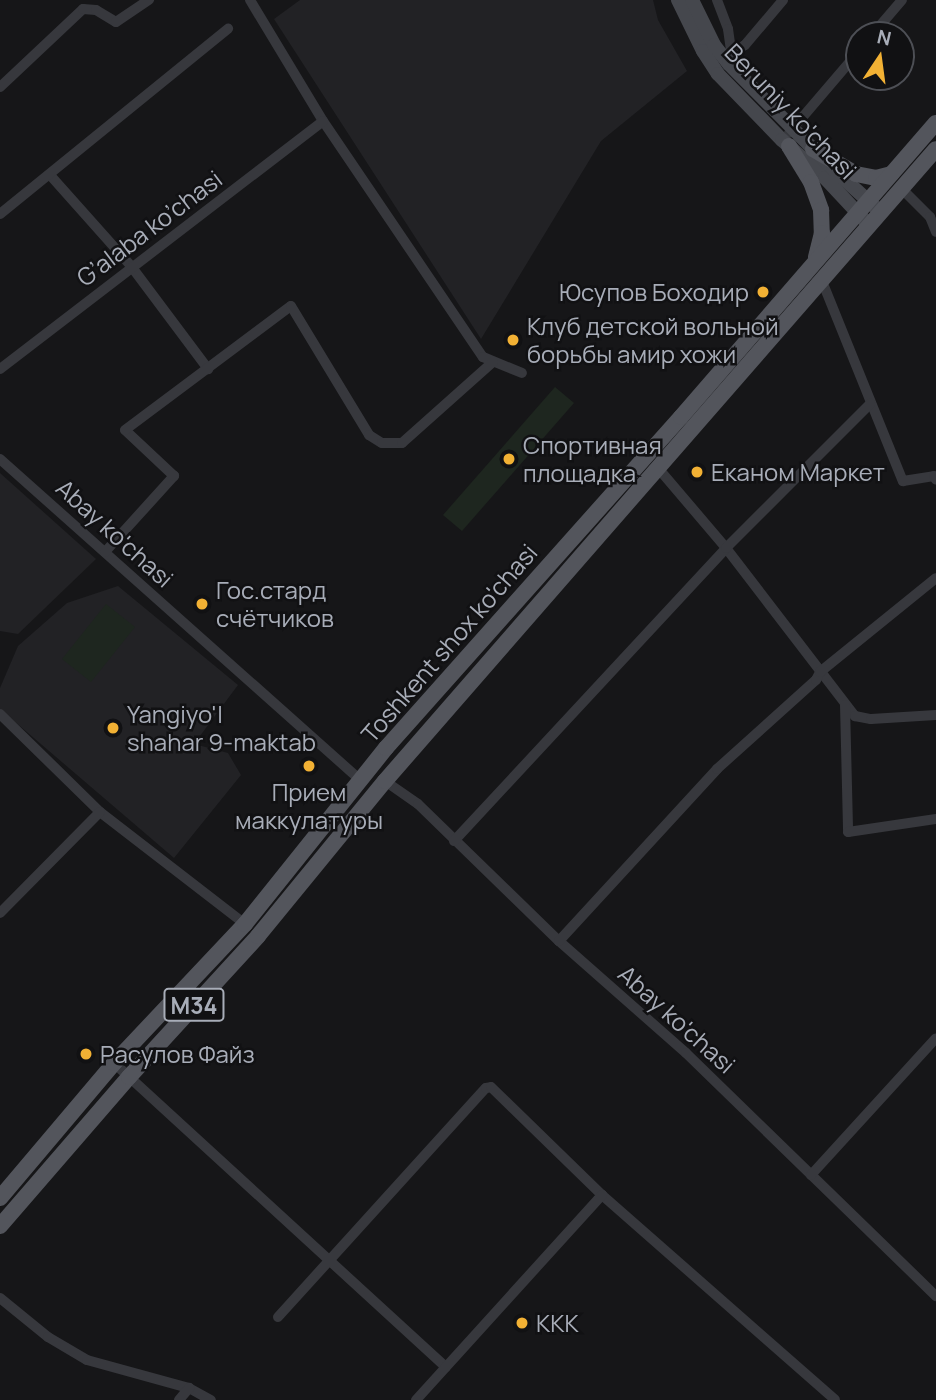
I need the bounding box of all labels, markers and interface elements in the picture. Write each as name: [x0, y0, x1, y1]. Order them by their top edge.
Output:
north arrow: [845, 21, 915, 91]
text: N: [875, 23, 894, 52]
street label: Beruniy ko'chasi: [719, 37, 863, 185]
street label: G’alaba ko’chasi: [71, 164, 227, 292]
place label: Юсупов Боходир: [559, 278, 749, 306]
marker: Юсупов Боходир: [755, 284, 771, 300]
place label: Клуб детской вольной борьбы амир хожи: [527, 312, 779, 368]
marker: Клуб детской вольной борьбы амир хожи: [505, 332, 521, 348]
place label: Спортивная площадка: [523, 431, 662, 487]
marker: Спортивная площадка: [501, 451, 517, 467]
place label: Еканом Маркет: [711, 458, 885, 486]
marker: Еканом Маркет: [689, 464, 705, 480]
street label: Abay ko'chasi: [51, 473, 179, 593]
street label: Toshkent shox ko'chasi: [355, 538, 543, 748]
place label: Гос.стард счётчиков: [216, 576, 334, 632]
marker: Гос.стард счётчиков: [194, 596, 210, 612]
place label: Yangiyo'l shahar 9-maktab: [127, 700, 316, 756]
marker: Yangiyo'l shahar 9-maktab: [105, 720, 121, 736]
marker: Прием маккулатуры: [301, 758, 317, 774]
place label: Прием маккулатуры: [235, 778, 383, 834]
street label: Abay ko'chasi: [613, 959, 741, 1079]
road number: M34: [162, 986, 226, 1024]
place label: Расулов Файз: [100, 1040, 255, 1068]
marker: Расулов Файз: [78, 1046, 94, 1062]
place label: ККК: [536, 1309, 579, 1337]
marker: ККК: [514, 1315, 530, 1331]

